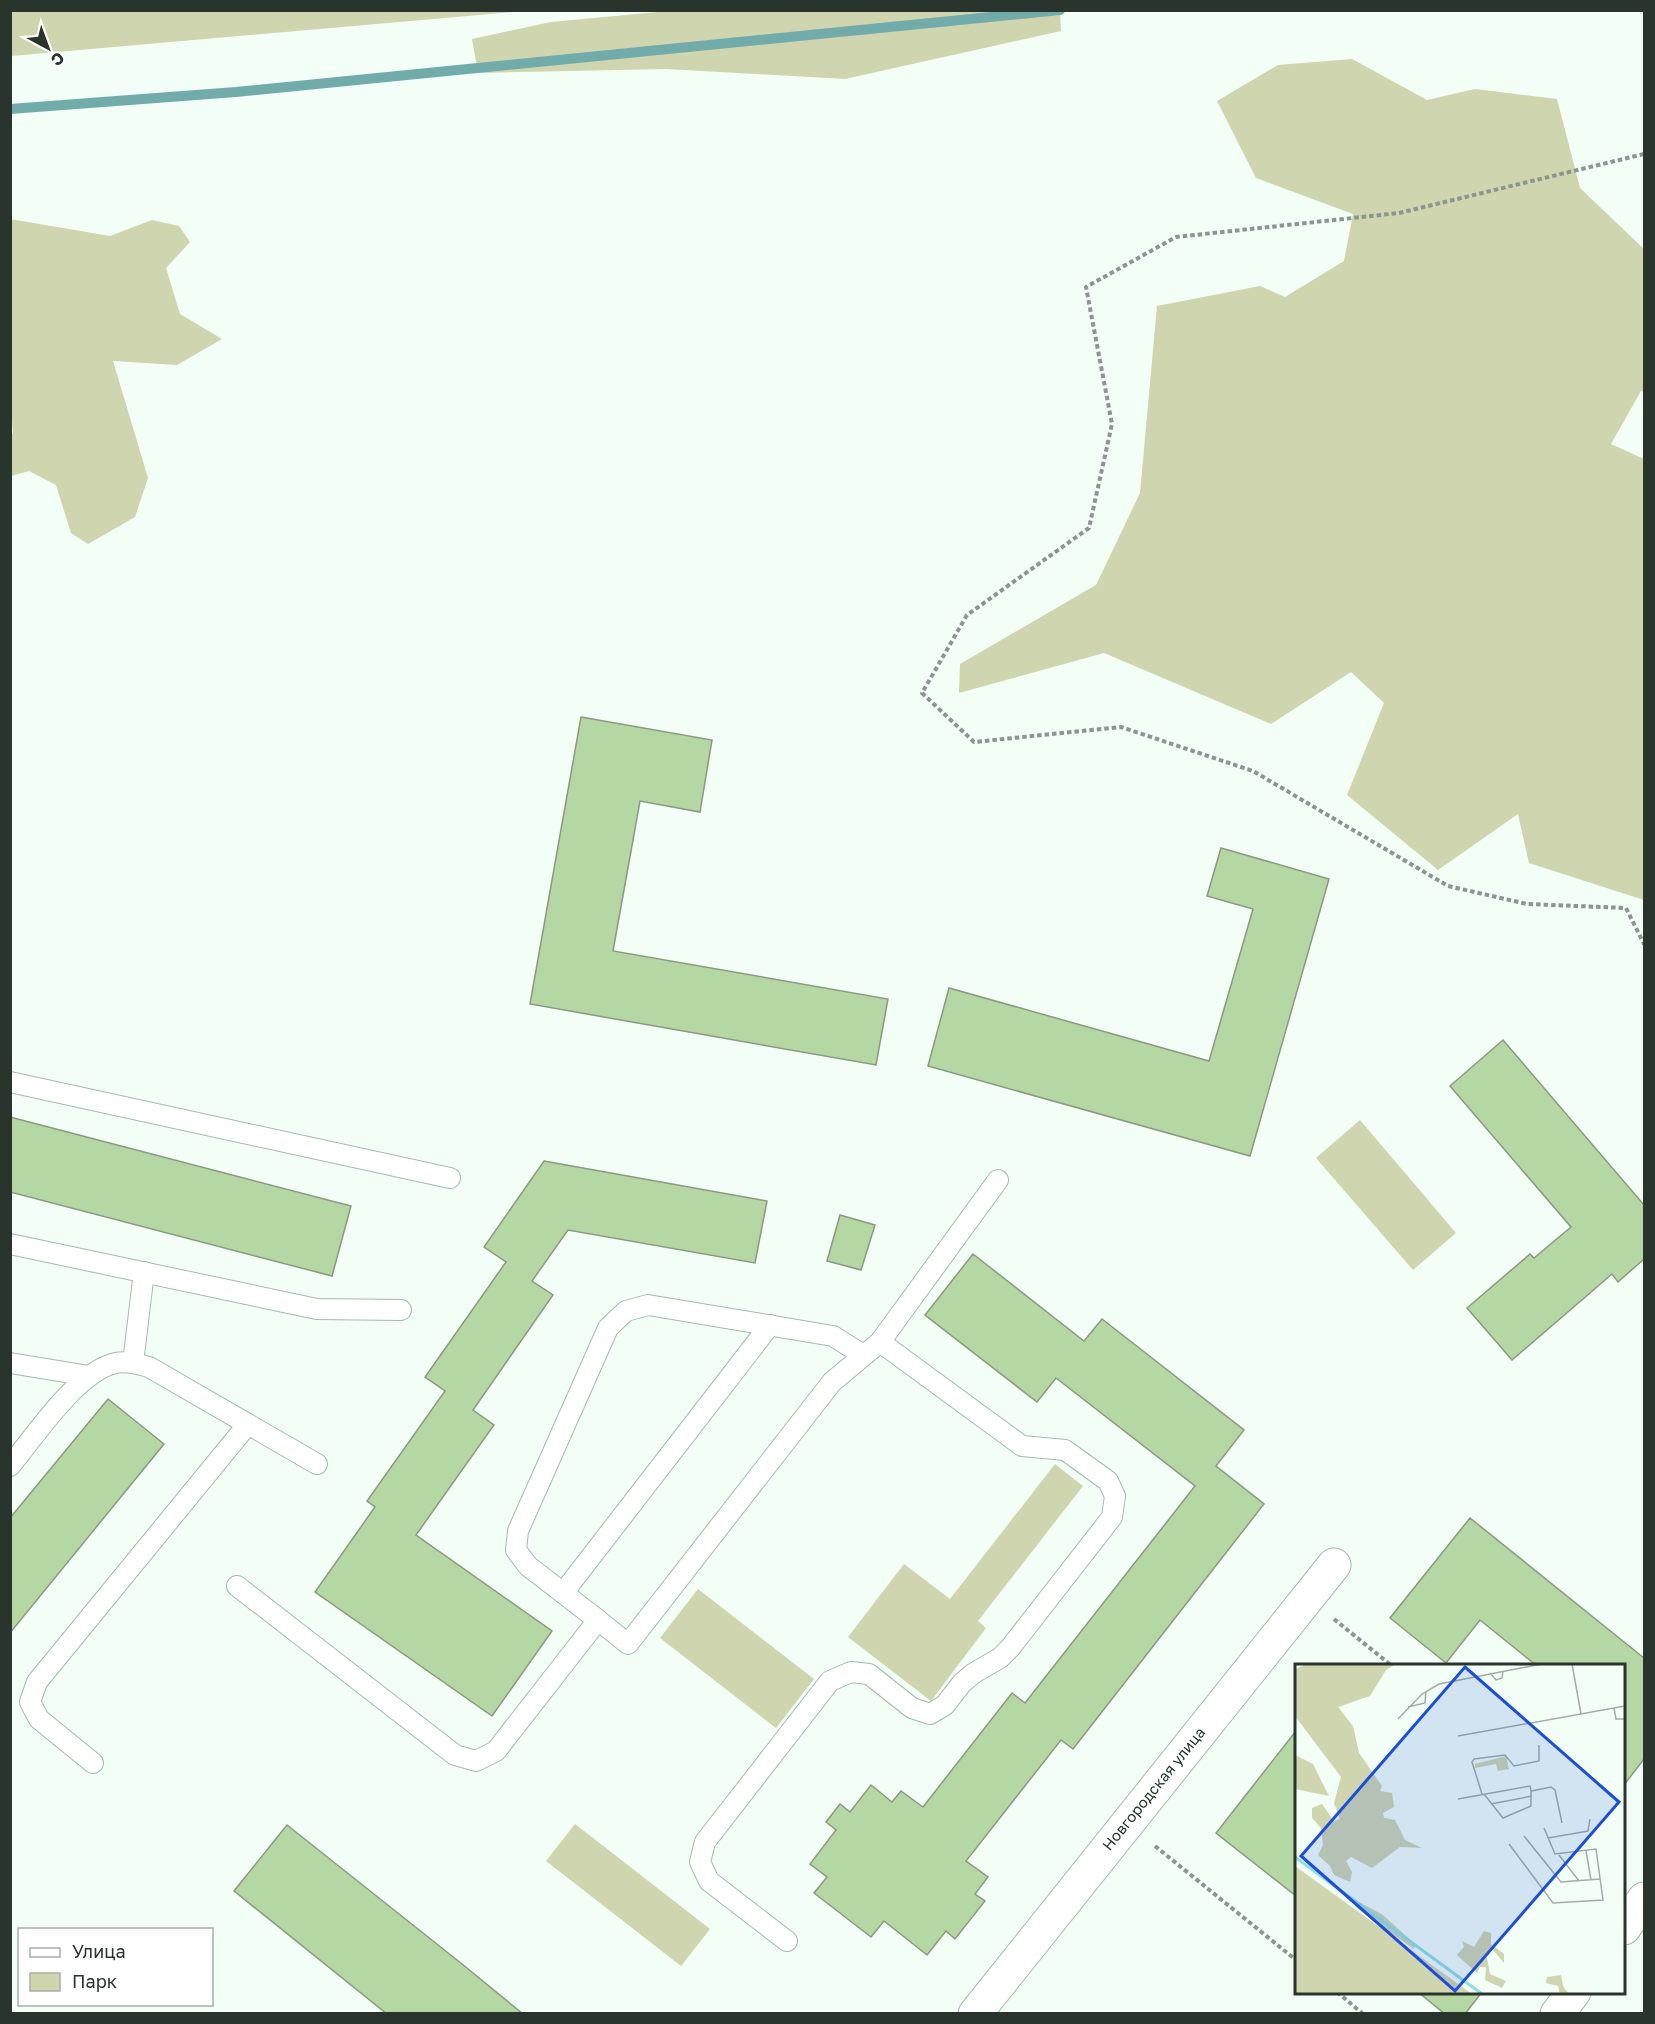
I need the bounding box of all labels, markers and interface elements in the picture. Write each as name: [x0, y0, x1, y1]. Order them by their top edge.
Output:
north arrow: [18, 18, 78, 78]
text: С: [47, 48, 69, 71]
inset map: [1295, 1664, 1625, 1994]
street label: Новгородская улица: [1098, 1723, 1208, 1854]
legend: [18, 1928, 213, 2006]
text: Улица: [72, 1940, 126, 1962]
text: Парк: [72, 1970, 117, 1992]

